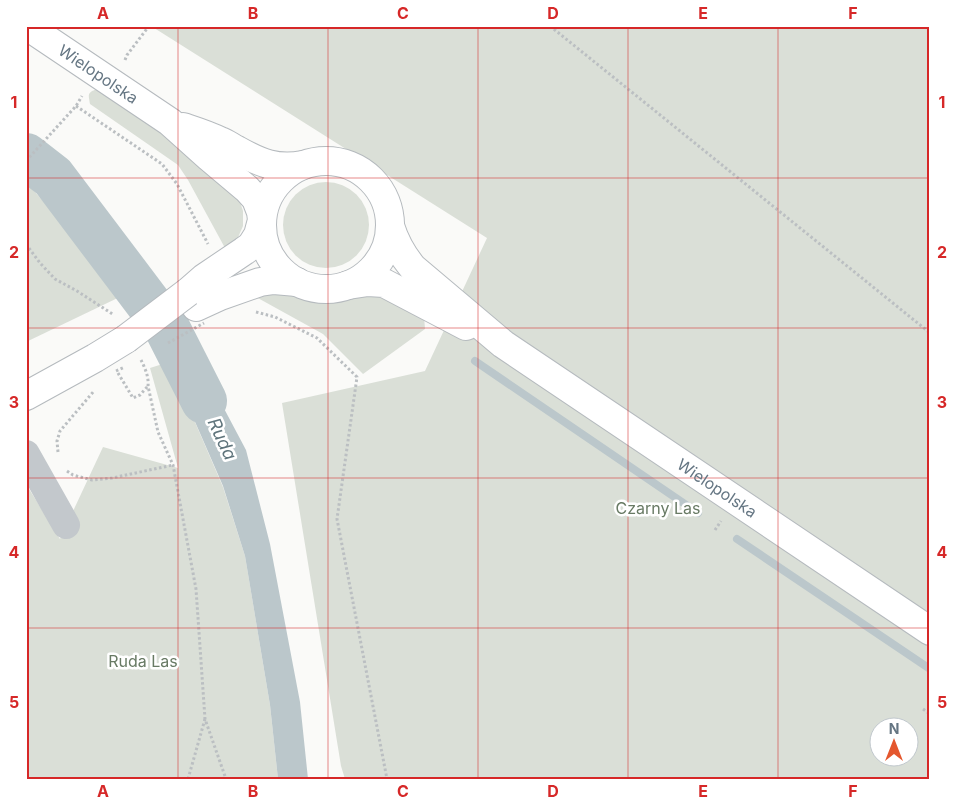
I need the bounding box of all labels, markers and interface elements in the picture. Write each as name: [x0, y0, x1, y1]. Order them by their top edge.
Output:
text: A: [97, 3, 109, 23]
text: B: [248, 3, 258, 23]
text: C: [397, 3, 409, 23]
text: D: [547, 3, 559, 23]
text: E: [698, 3, 708, 23]
text: F: [848, 3, 858, 23]
street label: Wielopolska: [55, 40, 142, 108]
text: 1: [11, 92, 17, 112]
text: 1: [939, 92, 945, 112]
text: 2: [9, 242, 19, 262]
text: 2: [937, 242, 947, 262]
text: 3: [9, 392, 19, 412]
text: 3: [937, 392, 947, 412]
water label: Ruda: [204, 414, 241, 463]
street label: Wielopolska: [673, 454, 761, 522]
park label: Czarny Las: [616, 498, 700, 518]
text: 4: [9, 542, 20, 562]
text: 4: [937, 542, 948, 562]
park label: Ruda Las: [108, 651, 178, 671]
text: 5: [9, 692, 19, 712]
text: 5: [937, 692, 947, 712]
north arrow: [868, 718, 918, 768]
text: N: [889, 720, 899, 737]
text: A: [97, 781, 109, 801]
text: B: [248, 781, 258, 801]
text: C: [397, 781, 409, 801]
text: D: [547, 781, 559, 801]
text: E: [698, 781, 708, 801]
text: F: [848, 781, 858, 801]

